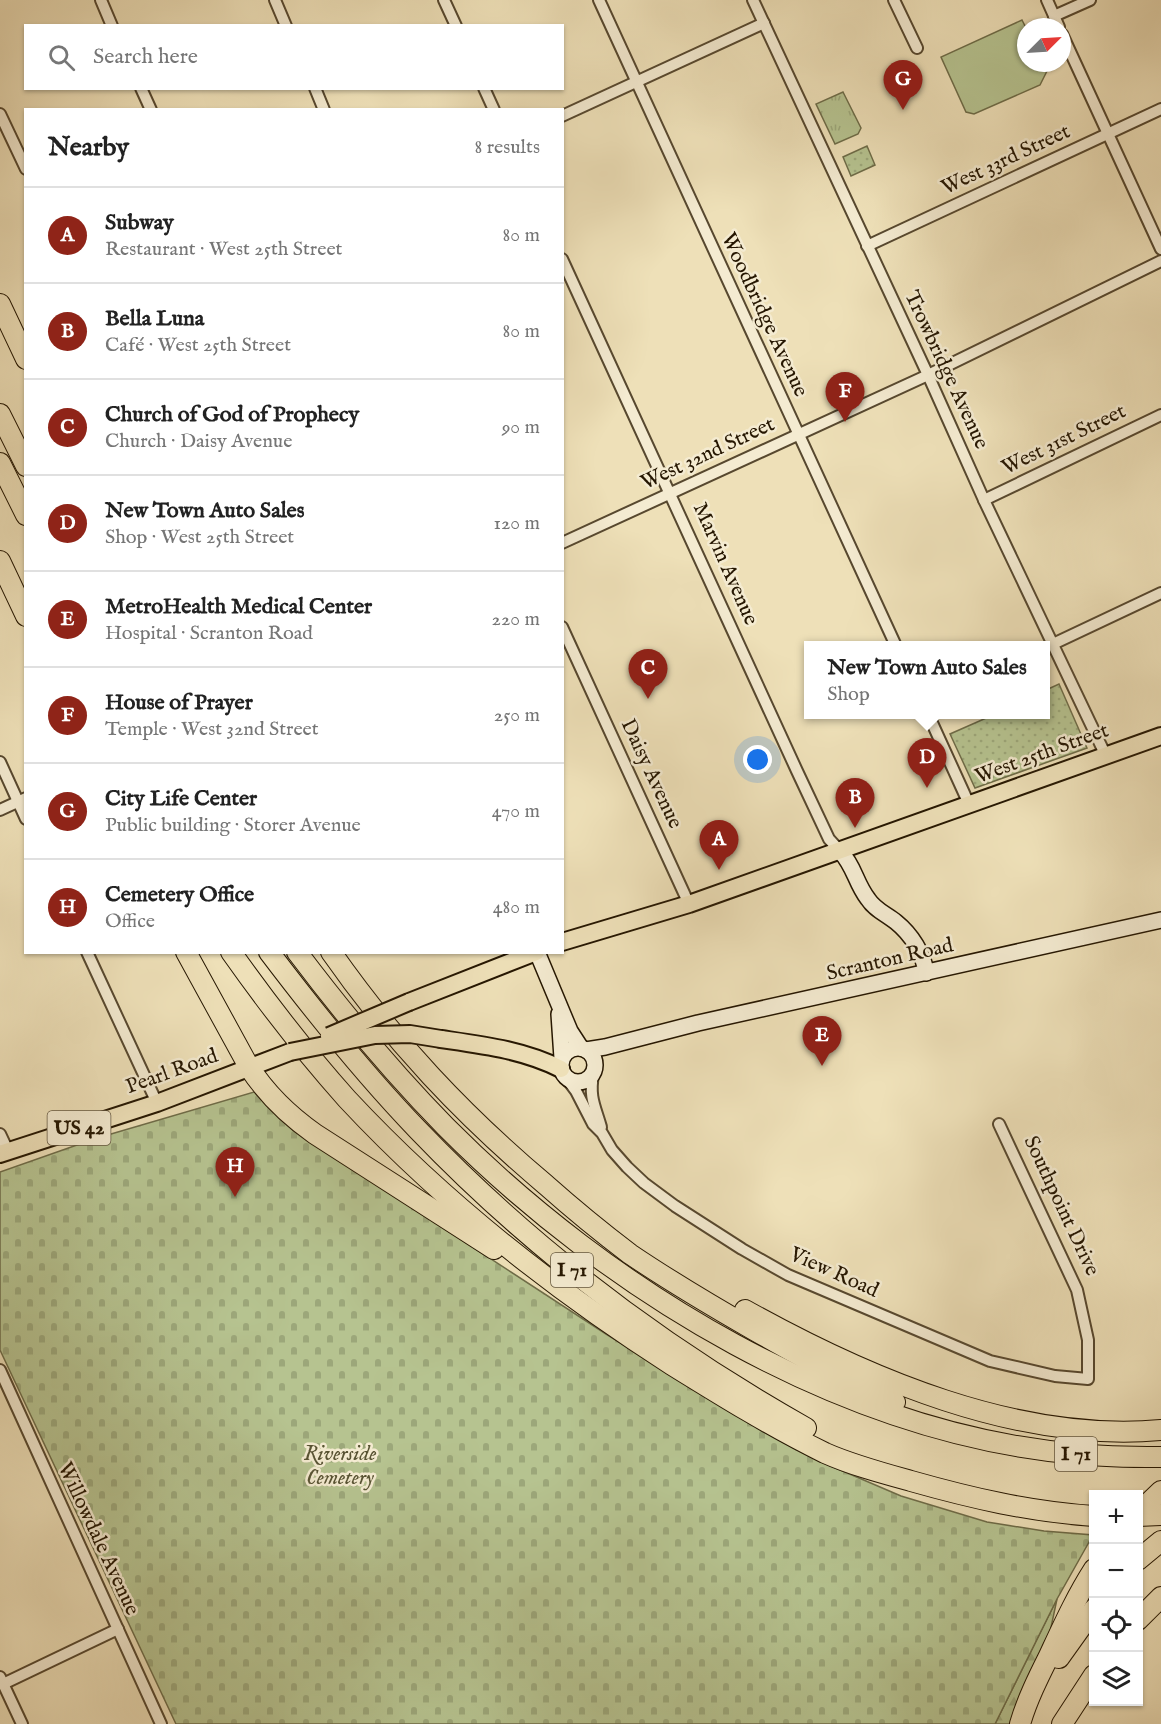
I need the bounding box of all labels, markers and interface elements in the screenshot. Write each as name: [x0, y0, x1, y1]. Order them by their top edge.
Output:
north arrow: [1017, 18, 1071, 72]
search box: [24, 24, 564, 90]
icon: search: [45, 41, 78, 74]
text: Search here: [93, 43, 198, 71]
pin: G: [884, 60, 922, 110]
street label: West 33rd Street: [937, 118, 1075, 202]
text: Nearby: [48, 131, 129, 164]
text: 8 results: [474, 135, 540, 160]
text: Subway: [105, 209, 174, 237]
text: A: [61, 223, 74, 248]
text: 80 m: [503, 223, 540, 248]
street label: Woodbridge Avenue: [714, 229, 814, 402]
text: Restaurant · West 25th Street: [105, 237, 342, 262]
street label: Trowbridge Avenue: [897, 287, 995, 454]
text: Bella Luna: [105, 305, 204, 333]
text: B: [61, 319, 74, 344]
text: 80 m: [503, 319, 540, 344]
text: Café · West 25th Street: [105, 333, 291, 358]
pin: F: [826, 372, 864, 422]
street label: West 31st Street: [997, 398, 1131, 482]
text: Church of God of Prophecy: [105, 401, 359, 429]
street label: West 32nd Street: [637, 411, 779, 497]
text: C: [60, 415, 75, 440]
text: 90 m: [502, 415, 540, 440]
text: Church · Daisy Avenue: [105, 429, 292, 454]
text: New Town Auto Sales: [105, 497, 304, 525]
street label: Marvin Avenue: [686, 498, 764, 630]
text: D: [59, 511, 76, 536]
text: 120 m: [494, 511, 540, 536]
text: Shop · West 25th Street: [105, 525, 294, 550]
text: MetroHealth Medical Center: [105, 593, 372, 621]
text: E: [61, 607, 74, 632]
text: 220 m: [492, 607, 540, 632]
text: Hospital · Scranton Road: [105, 621, 313, 646]
popup: [804, 641, 1050, 719]
pin: C: [628, 650, 668, 699]
text: New Town Auto Sales: [827, 654, 1027, 682]
text: Shop: [827, 682, 870, 707]
text: House of Prayer: [105, 689, 253, 717]
text: F: [61, 703, 74, 728]
text: 250 m: [494, 703, 540, 728]
street label: Daisy Avenue: [614, 715, 688, 834]
text: Temple · West 32nd Street: [105, 717, 319, 742]
street label: West 25th Street: [971, 717, 1113, 791]
pin: D: [908, 738, 946, 788]
your location: [743, 745, 772, 774]
pin: B: [836, 778, 874, 828]
text: City Life Center: [105, 785, 257, 813]
text: G: [60, 799, 75, 824]
text: 470 m: [492, 799, 540, 824]
text: Public building · Storer Avenue: [105, 813, 361, 838]
pin: A: [700, 820, 738, 870]
text: Cemetery Office: [105, 881, 254, 909]
text: H: [59, 895, 76, 920]
text: 480 m: [493, 895, 540, 920]
text: Office: [105, 909, 155, 934]
street label: Scranton Road: [824, 932, 957, 988]
pin: E: [802, 1016, 842, 1066]
street label: Pearl Road: [122, 1043, 223, 1101]
road number: US 42: [48, 1111, 110, 1145]
street label: Southpoint Drive: [1017, 1132, 1105, 1281]
pin: H: [216, 1148, 254, 1197]
street label: View Road: [784, 1241, 883, 1305]
road number: I 71: [551, 1253, 593, 1287]
road number: I 71: [1055, 1437, 1097, 1471]
park label: Riverside Cemetery: [304, 1441, 376, 1492]
street label: Willowdale Avenue: [51, 1458, 145, 1620]
map controls: [1089, 1490, 1143, 1706]
button: +: [1089, 1490, 1143, 1544]
button: −: [1089, 1544, 1143, 1598]
button: locate: [1089, 1598, 1143, 1652]
button: layers: [1089, 1652, 1143, 1706]

